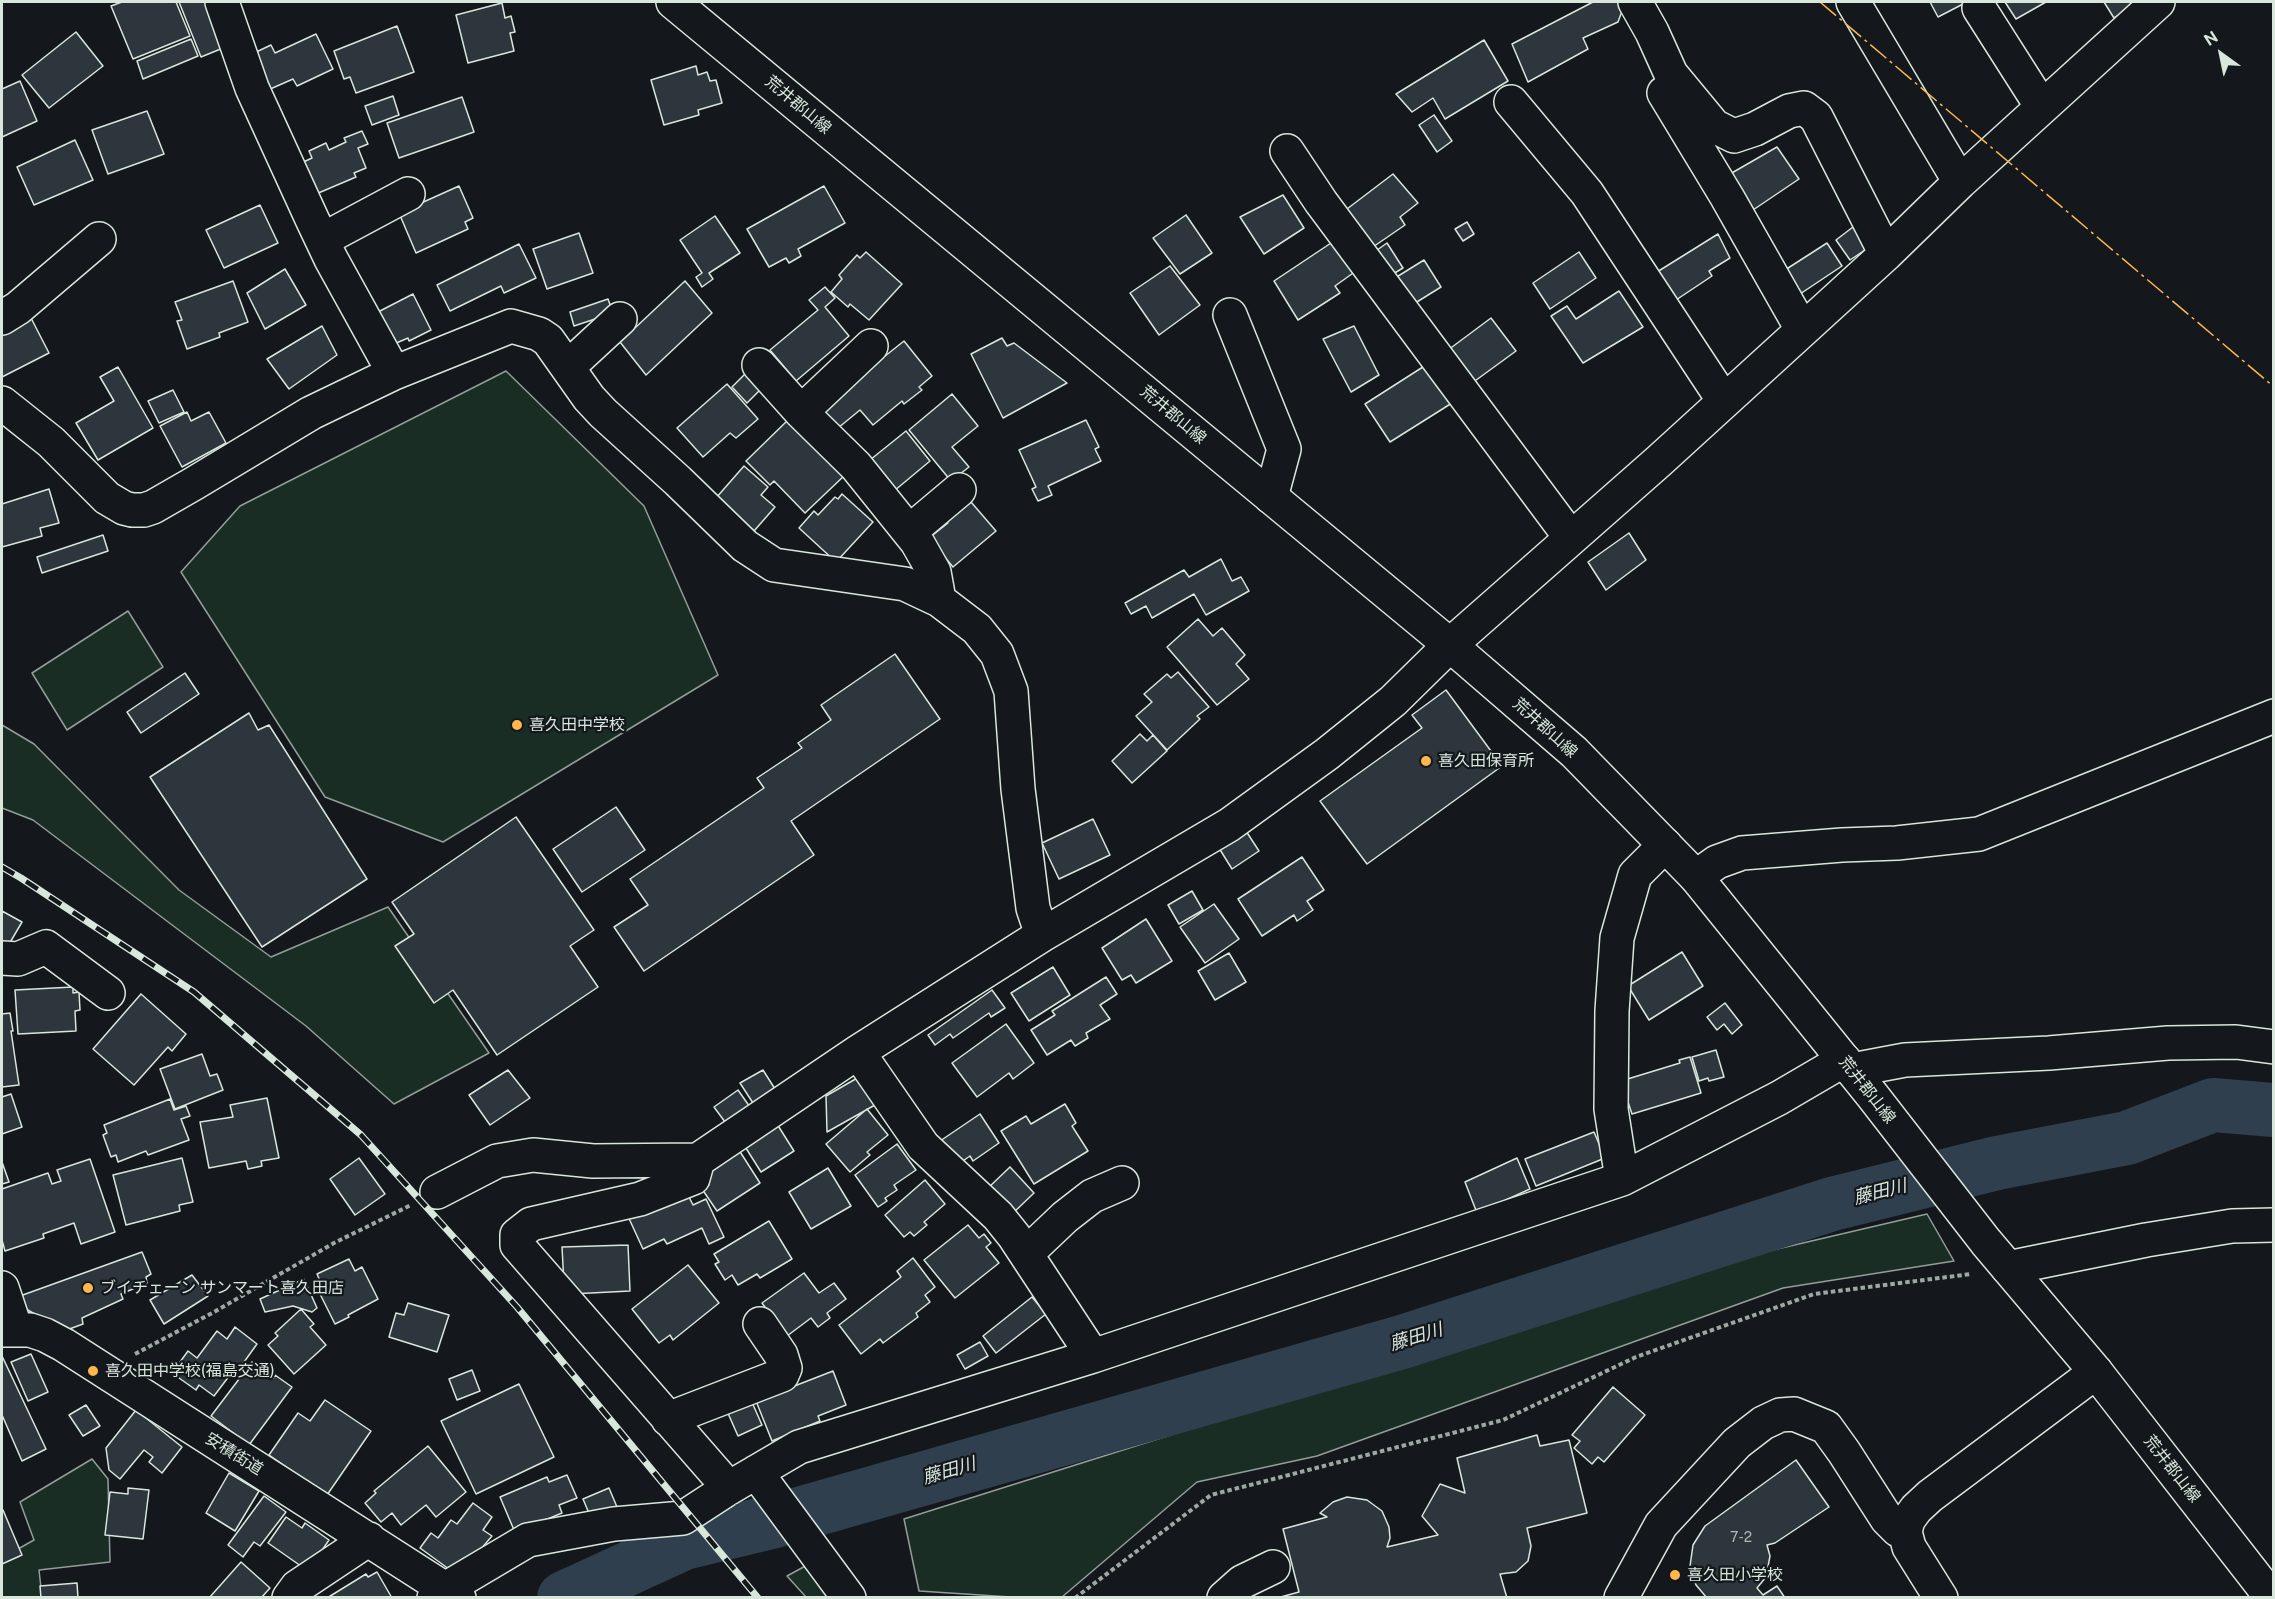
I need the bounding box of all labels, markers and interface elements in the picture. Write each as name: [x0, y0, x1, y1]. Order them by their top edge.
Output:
north arrow: [2191, 24, 2251, 84]
text: N: [2200, 27, 2221, 50]
street label: 荒井郡山線: [761, 72, 835, 138]
street label: 荒井郡山線: [1136, 382, 1210, 448]
street label: 荒井郡山線: [1509, 694, 1581, 762]
place label: 喜久田中学校: [529, 715, 625, 735]
marker: 喜久田中学校: [510, 718, 524, 732]
place label: 喜久田保育所: [1438, 751, 1534, 771]
marker: 喜久田保育所: [1419, 754, 1433, 768]
street label: 荒井郡山線: [1835, 1053, 1899, 1127]
water label: 藤田川: [1851, 1175, 1909, 1209]
place label: ブイチェーン サンマート喜久田店: [100, 1278, 344, 1298]
marker: ブイチェーン サンマート喜久田店: [81, 1281, 95, 1295]
water label: 藤田川: [1387, 1319, 1445, 1355]
place label: 喜久田中学校(福島交通): [105, 1361, 275, 1381]
marker: 喜久田中学校(福島交通): [86, 1364, 100, 1378]
street label: 安積街道: [202, 1429, 266, 1479]
street label: 荒井郡山線: [2140, 1432, 2204, 1506]
water label: 藤田川: [920, 1453, 978, 1489]
house number: 7-2: [1730, 1530, 1752, 1546]
place label: 喜久田小学校: [1687, 1565, 1783, 1585]
marker: 喜久田小学校: [1668, 1568, 1682, 1582]

